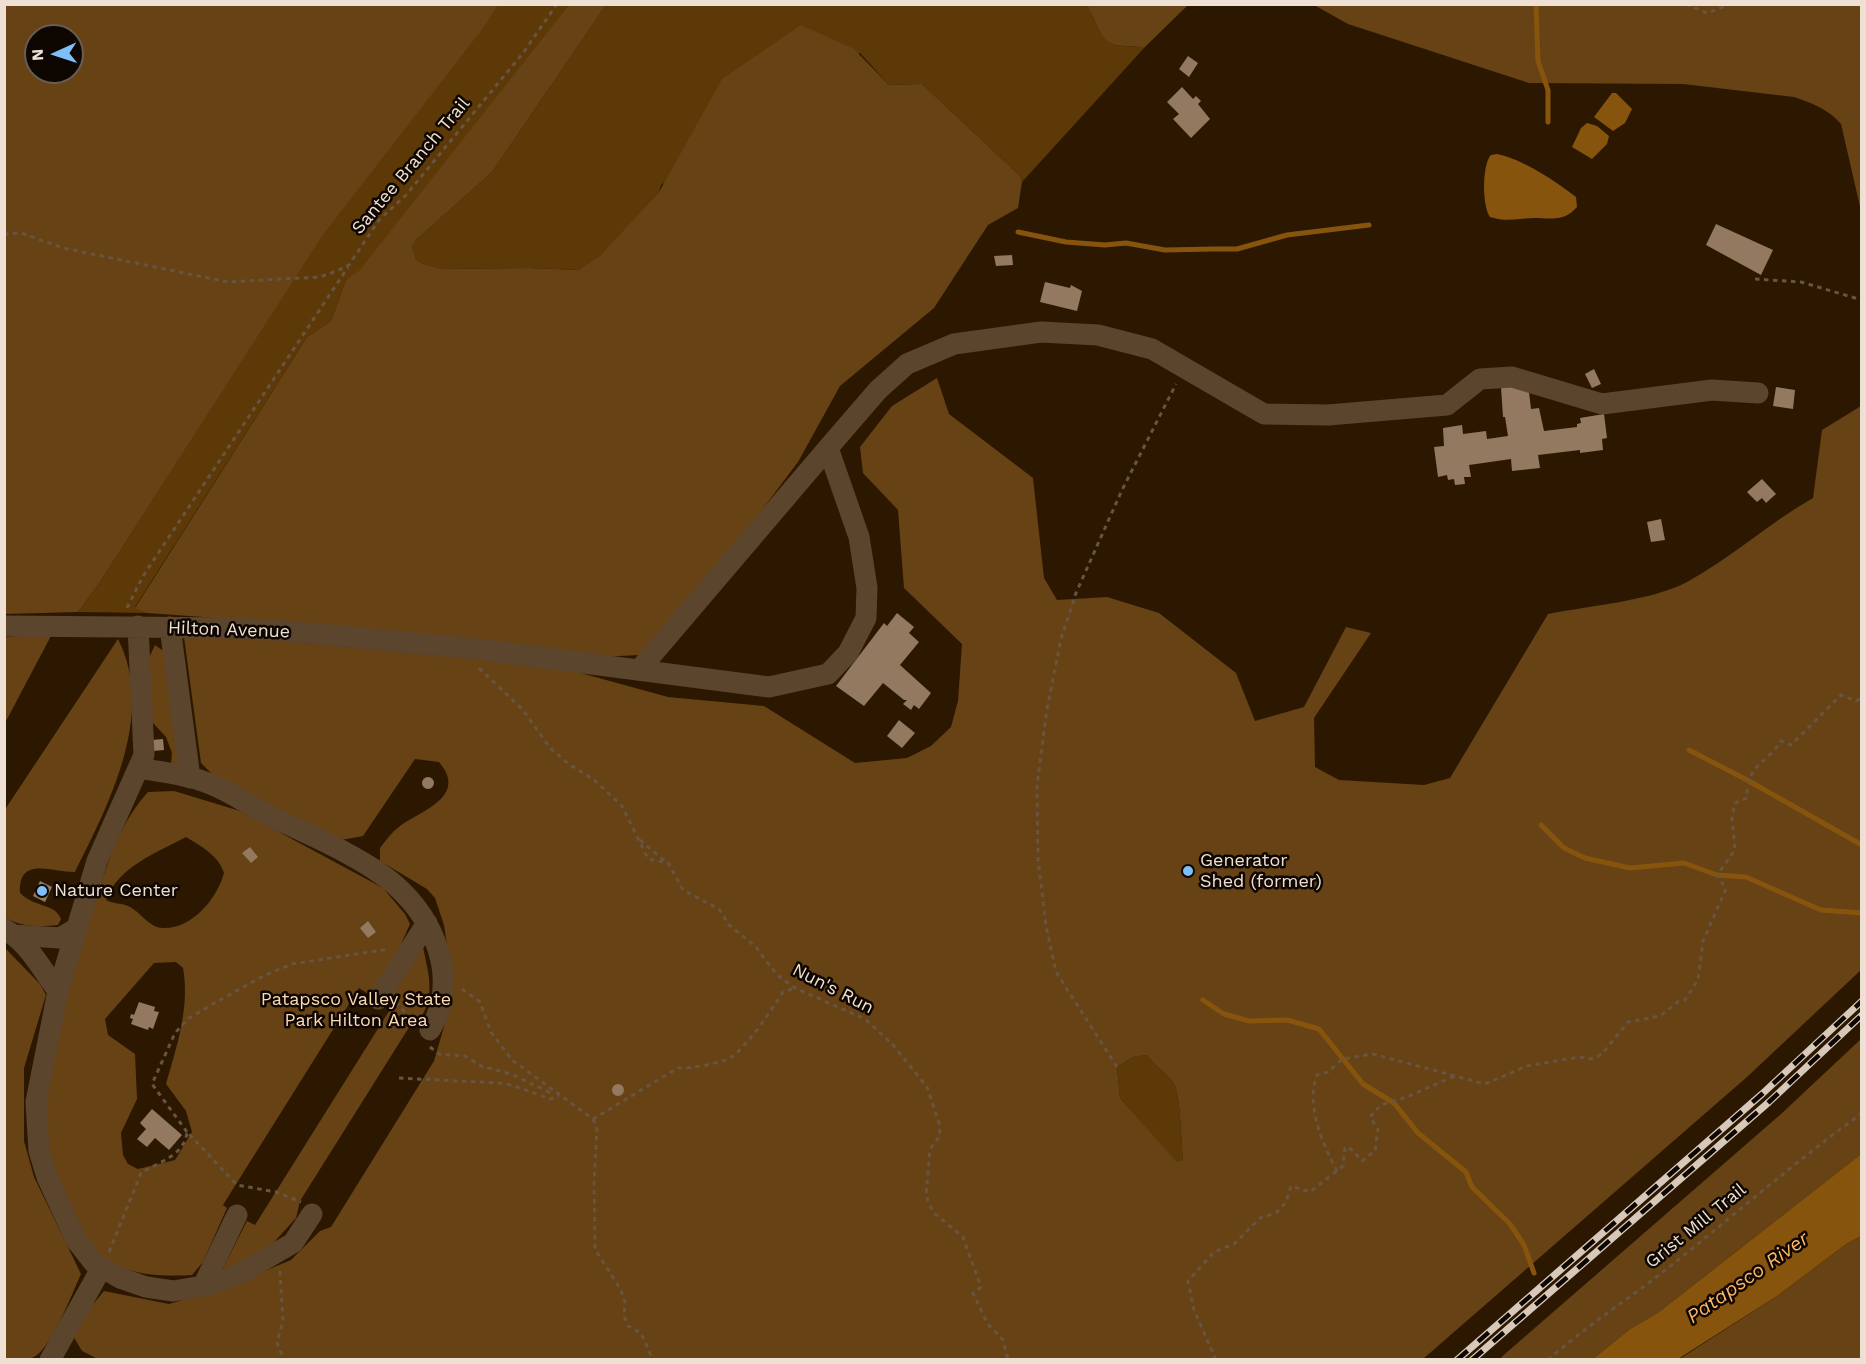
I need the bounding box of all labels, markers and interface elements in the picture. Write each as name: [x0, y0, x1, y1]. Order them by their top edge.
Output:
north arrow: [24, 24, 84, 84]
text: N: [28, 48, 47, 61]
street label: Santee Branch Trail: [348, 93, 474, 239]
street label: Hilton Avenue: [167, 617, 291, 643]
place label: Generator Shed (former): [1200, 850, 1322, 892]
marker: Generator Shed (former): [1181, 864, 1195, 878]
place label: Nature Center: [54, 880, 178, 902]
marker: Nature Center: [35, 884, 49, 898]
street label: Nun's Run: [789, 959, 877, 1019]
park label: Patapsco Valley State Park Hilton Area: [261, 989, 451, 1032]
street label: Grist Mill Trail: [1641, 1179, 1751, 1273]
water label: Patapsco River: [1682, 1227, 1814, 1329]

